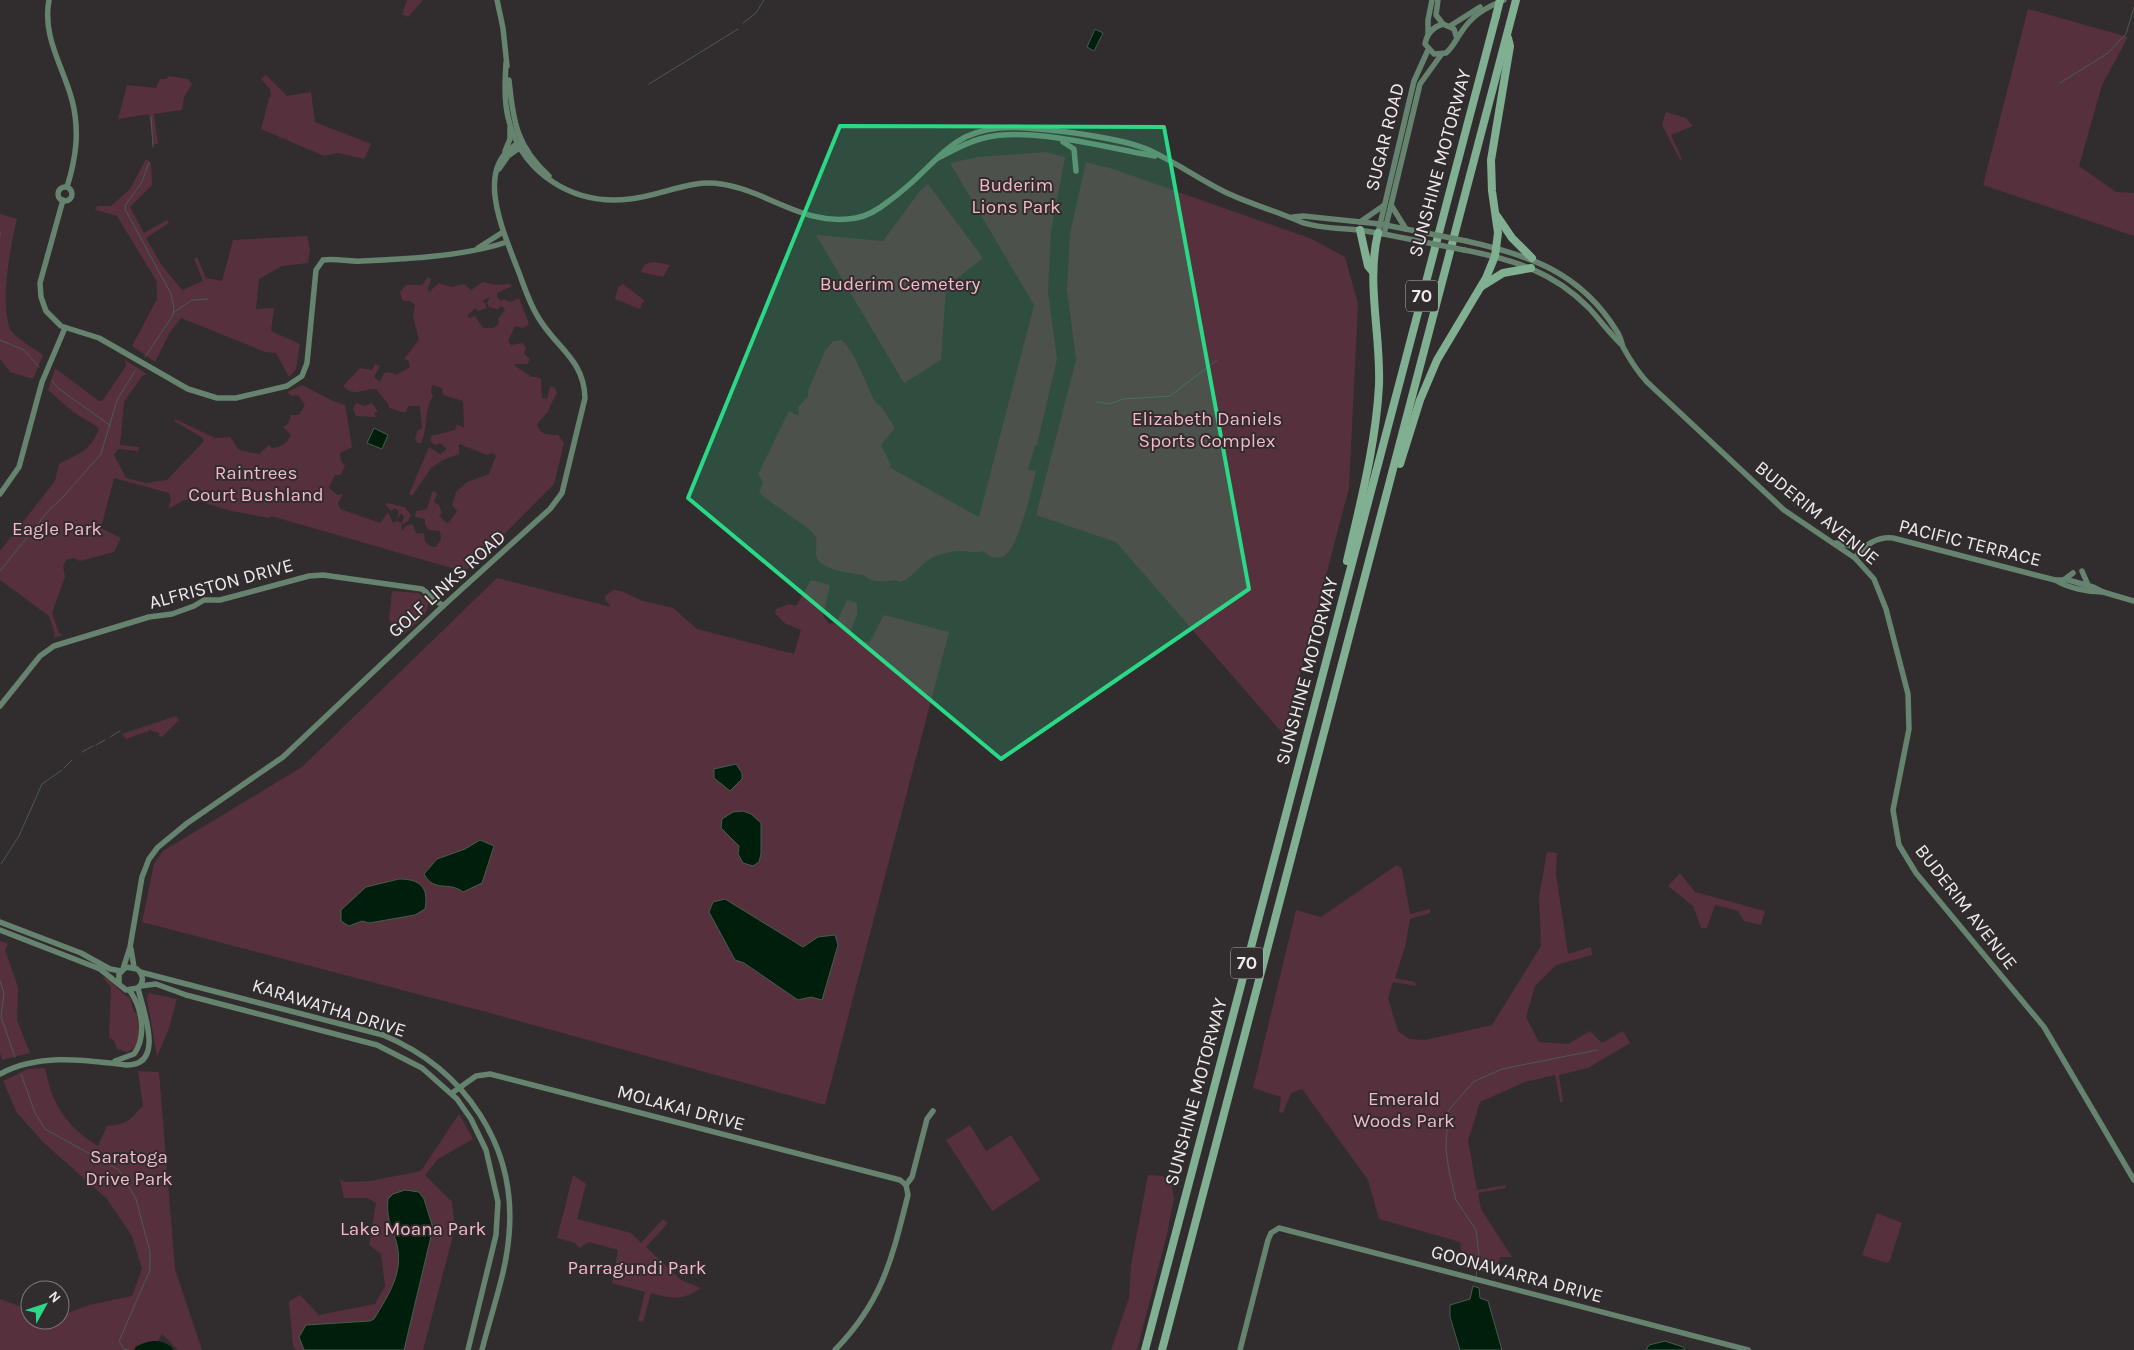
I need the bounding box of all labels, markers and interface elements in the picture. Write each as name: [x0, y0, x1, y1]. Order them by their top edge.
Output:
street label: SUNSHINE MOTORWAY: [1404, 66, 1476, 259]
street label: SUGAR ROAD: [1361, 81, 1409, 193]
park label: Buderim Lions Park: [971, 174, 1061, 218]
park label: Buderim Cemetery: [820, 273, 980, 295]
road number: 70: [1406, 280, 1438, 312]
park label: Elizabeth Daniels Sports Complex: [1132, 408, 1282, 452]
street label: BUDERIM AVENUE: [1751, 456, 1883, 570]
park label: Raintrees Court Bushland: [188, 462, 324, 506]
street label: PACIFIC TERRACE: [1897, 515, 2043, 571]
park label: Eagle Park: [12, 518, 102, 540]
street label: GOLF LINKS ROAD: [384, 526, 510, 642]
street label: ALFRISTON DRIVE: [147, 554, 295, 614]
street label: SUNSHINE MOTORWAY: [1271, 574, 1343, 767]
street label: BUDERIM AVENUE: [1910, 840, 2022, 974]
road number: 70: [1231, 948, 1263, 978]
street label: KARAWATHA DRIVE: [250, 974, 408, 1042]
street label: SUNSHINE MOTORWAY: [1160, 995, 1232, 1188]
street label: MOLAKAI DRIVE: [615, 1080, 747, 1136]
park label: Emerald Woods Park: [1353, 1088, 1455, 1132]
park label: Saratoga Drive Park: [85, 1146, 173, 1190]
park label: Lake Moana Park: [340, 1218, 486, 1240]
street label: GOONAWARRA DRIVE: [1429, 1240, 1605, 1308]
park label: Parragundi Park: [568, 1257, 707, 1279]
north arrow: [20, 1280, 70, 1330]
text: N: [45, 1288, 64, 1306]

